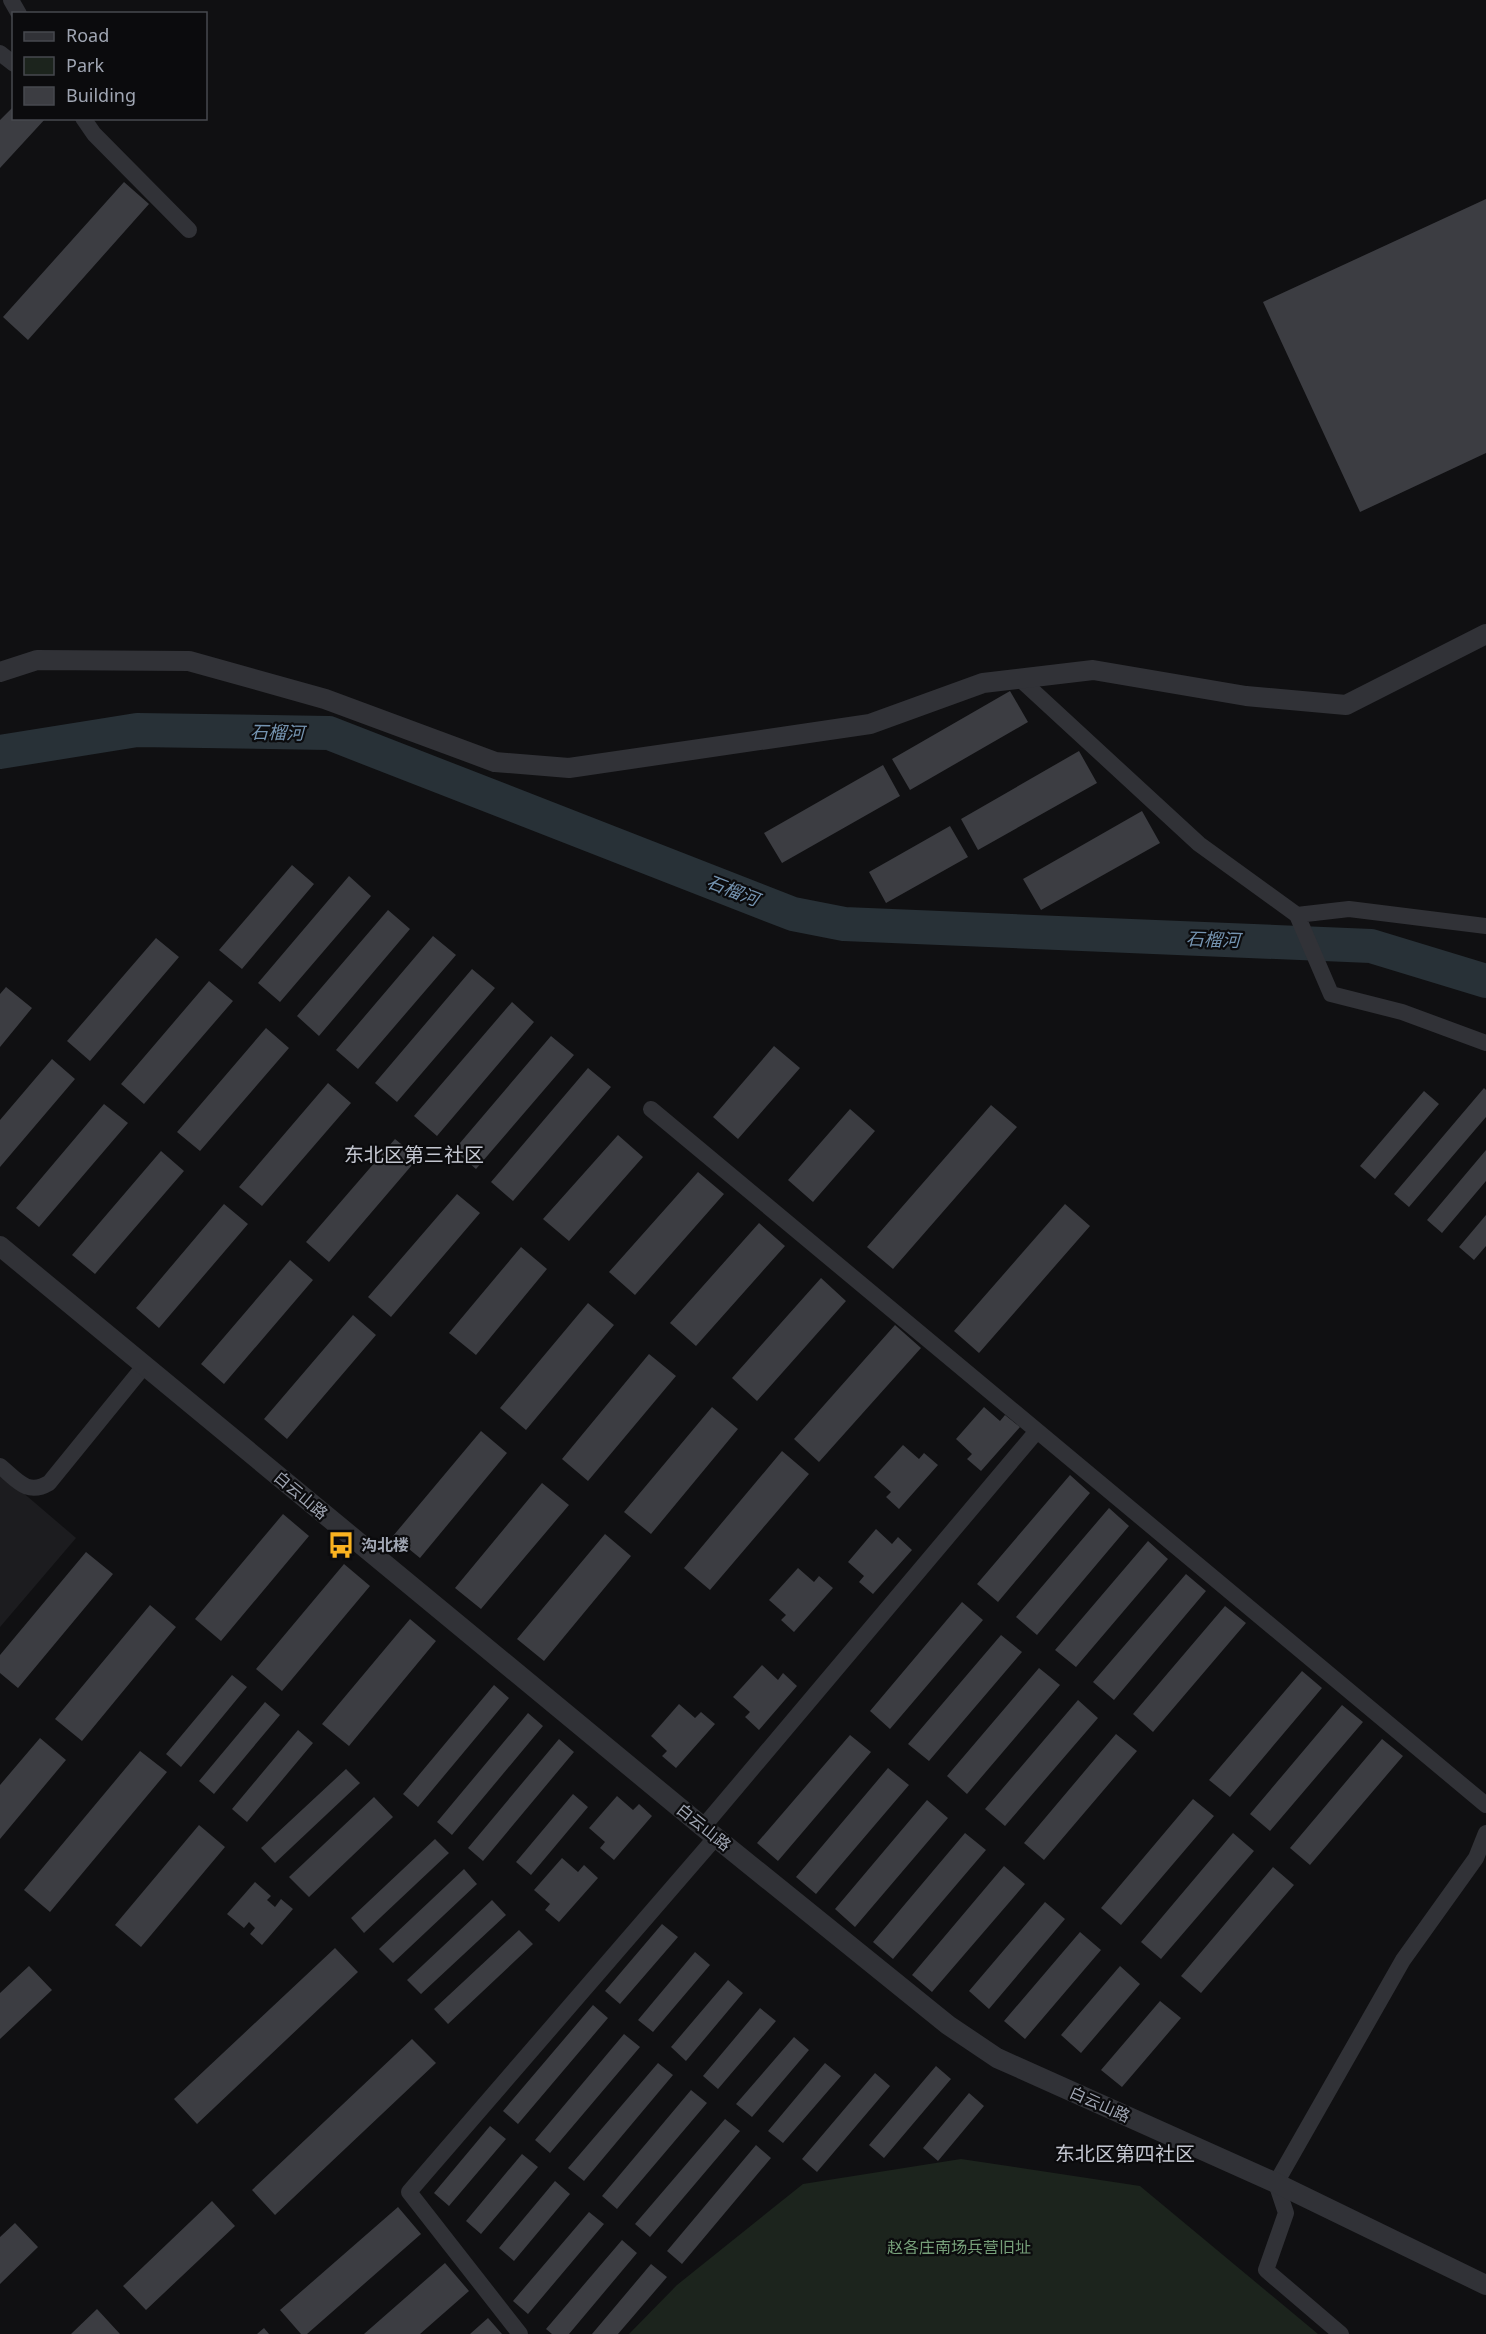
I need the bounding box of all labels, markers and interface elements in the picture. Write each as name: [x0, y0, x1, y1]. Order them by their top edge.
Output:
legend: [12, 12, 207, 120]
text: Road: [66, 23, 109, 47]
text: Park: [66, 53, 104, 77]
text: Building: [66, 83, 136, 107]
water label: 石榴河: [250, 720, 307, 745]
water label: 石榴河: [703, 869, 765, 912]
water label: 石榴河: [1186, 926, 1243, 952]
district label: 东北区第三社区: [344, 1141, 484, 1168]
street label: 白云山路: [269, 1466, 333, 1524]
bus stop icon: 沟北楼: [326, 1530, 356, 1560]
place label: 沟北楼: [361, 1534, 409, 1556]
street label: 白云山路: [672, 1798, 736, 1856]
street label: 白云山路: [1066, 2081, 1134, 2127]
district label: 东北区第四社区: [1055, 2140, 1195, 2167]
park label: 赵各庄南场兵营旧址: [887, 2236, 1031, 2258]

